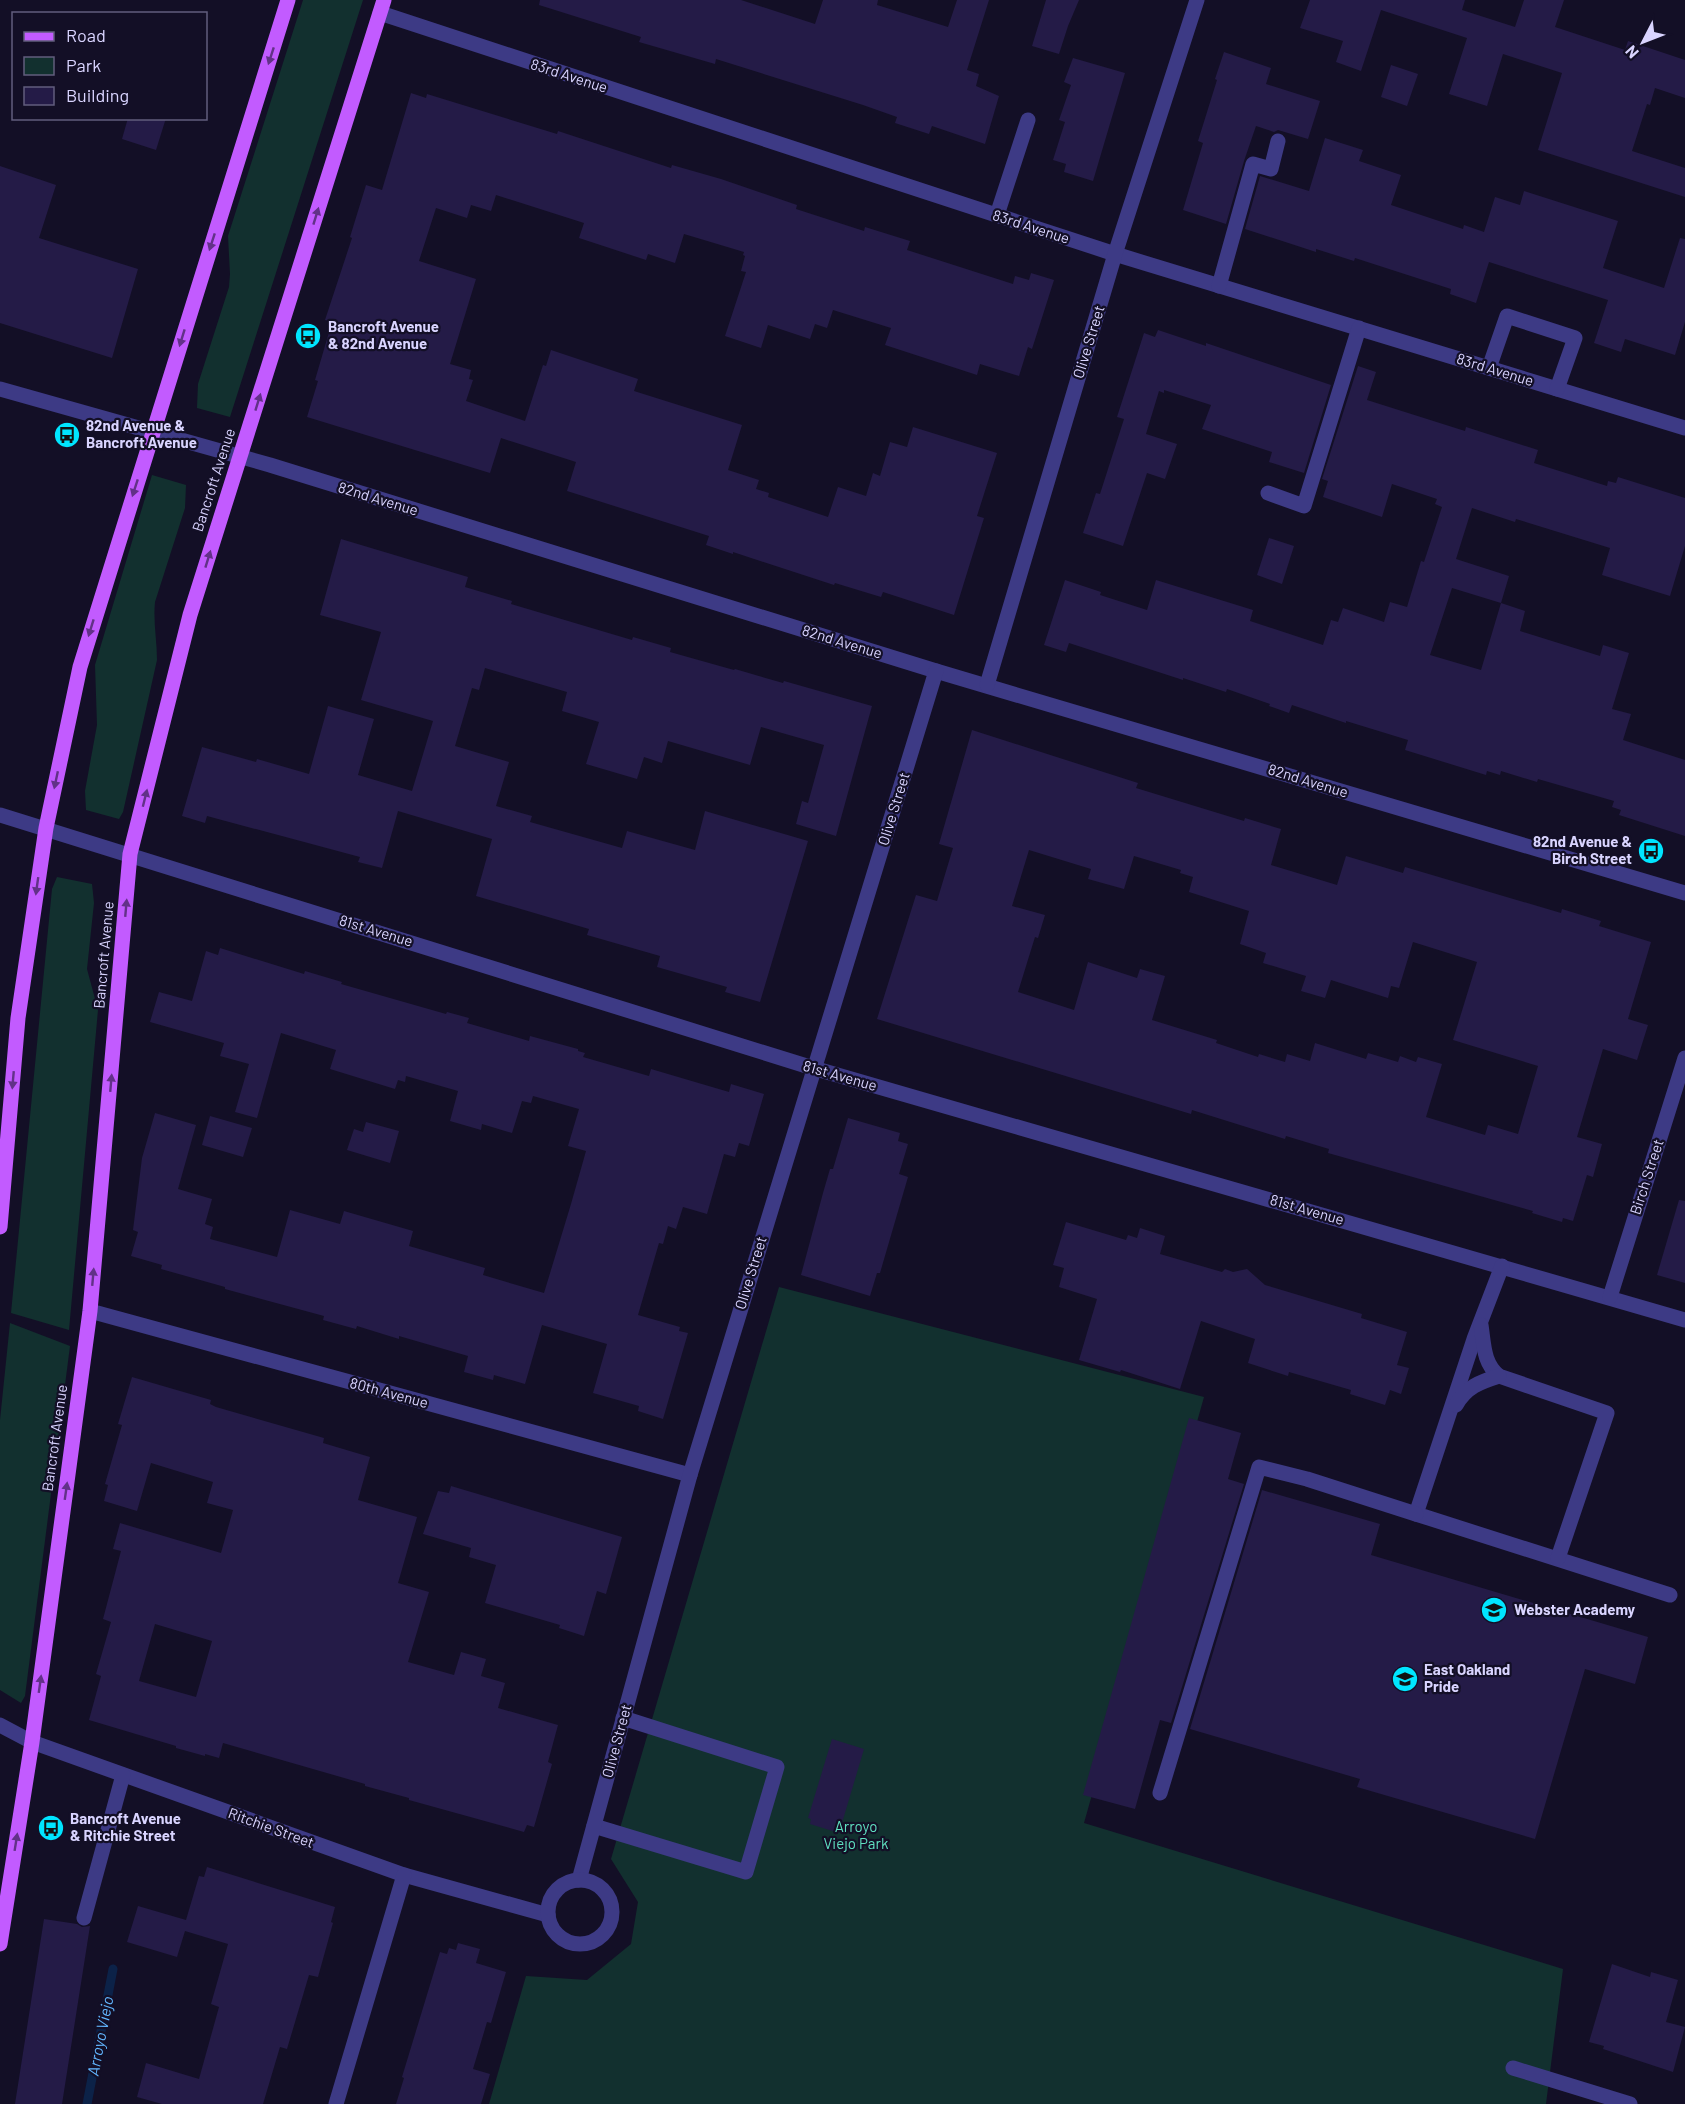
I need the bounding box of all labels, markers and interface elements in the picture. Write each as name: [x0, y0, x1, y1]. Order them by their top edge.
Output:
legend: [12, 12, 207, 120]
north arrow: [1613, 12, 1673, 72]
text: Road: [66, 24, 106, 46]
text: N: [1621, 42, 1642, 63]
one-way arrow: [265, 47, 275, 65]
text: Park: [66, 54, 101, 76]
street label: 83rd Avenue: [529, 54, 610, 96]
text: Building: [66, 84, 129, 106]
street label: 83rd Avenue: [991, 205, 1072, 247]
one-way arrow: [312, 207, 321, 225]
one-way arrow: [207, 233, 216, 251]
street label: Olive Street: [1068, 303, 1108, 380]
place label: Bancroft Avenue & 82nd Avenue: [328, 317, 439, 352]
bus stop icon: Bancroft Avenue & 82nd Avenue: [293, 321, 323, 351]
one-way arrow: [177, 329, 186, 347]
street label: 83rd Avenue: [1455, 349, 1536, 389]
one-way arrow: [254, 393, 263, 411]
place label: 82nd Avenue & Bancroft Avenue: [86, 416, 197, 451]
bus stop icon: 82nd Avenue & Bancroft Avenue: [52, 420, 82, 450]
street label: Bancroft Avenue: [188, 426, 238, 534]
street label: 82nd Avenue: [336, 477, 420, 519]
one-way arrow: [129, 480, 139, 498]
one-way arrow: [204, 550, 213, 568]
one-way arrow: [86, 619, 95, 637]
street label: 82nd Avenue: [800, 620, 884, 662]
street label: 82nd Avenue: [1266, 759, 1350, 801]
street label: Olive Street: [873, 770, 913, 847]
one-way arrow: [51, 771, 60, 790]
one-way arrow: [140, 789, 150, 807]
place label: 82nd Avenue & Birch Street: [1533, 832, 1632, 867]
bus stop icon: 82nd Avenue & Birch Street: [1636, 836, 1666, 866]
one-way arrow: [32, 877, 41, 896]
one-way arrow: [121, 899, 131, 918]
street label: Bancroft Avenue: [89, 900, 117, 1009]
street label: 81st Avenue: [337, 910, 415, 950]
street label: 81st Avenue: [801, 1056, 879, 1094]
one-way arrow: [8, 1070, 18, 1089]
one-way arrow: [106, 1073, 116, 1092]
street label: Birch Street: [1625, 1137, 1667, 1217]
street label: 81st Avenue: [1268, 1190, 1346, 1228]
street label: Olive Street: [730, 1234, 770, 1311]
one-way arrow: [88, 1267, 98, 1286]
street label: 80th Avenue: [348, 1373, 430, 1411]
street label: Bancroft Avenue: [38, 1383, 70, 1492]
one-way arrow: [61, 1481, 70, 1500]
school or university icon: Webster Academy: [1479, 1595, 1509, 1625]
place label: Webster Academy: [1514, 1600, 1636, 1618]
place label: East Oakland Pride: [1424, 1660, 1510, 1695]
school or university icon: East Oakland Pride: [1390, 1664, 1420, 1694]
one-way arrow: [35, 1675, 44, 1694]
street label: Olive Street: [598, 1702, 634, 1779]
street label: Ritchie Street: [226, 1803, 317, 1851]
place label: Bancroft Avenue & Ritchie Street: [70, 1809, 181, 1844]
bus stop icon: Bancroft Avenue & Ritchie Street: [36, 1813, 66, 1843]
park label: Arroyo Viejo Park: [824, 1817, 889, 1852]
one-way arrow: [12, 1833, 21, 1852]
water label: Arroyo Viejo: [82, 1994, 117, 2077]

